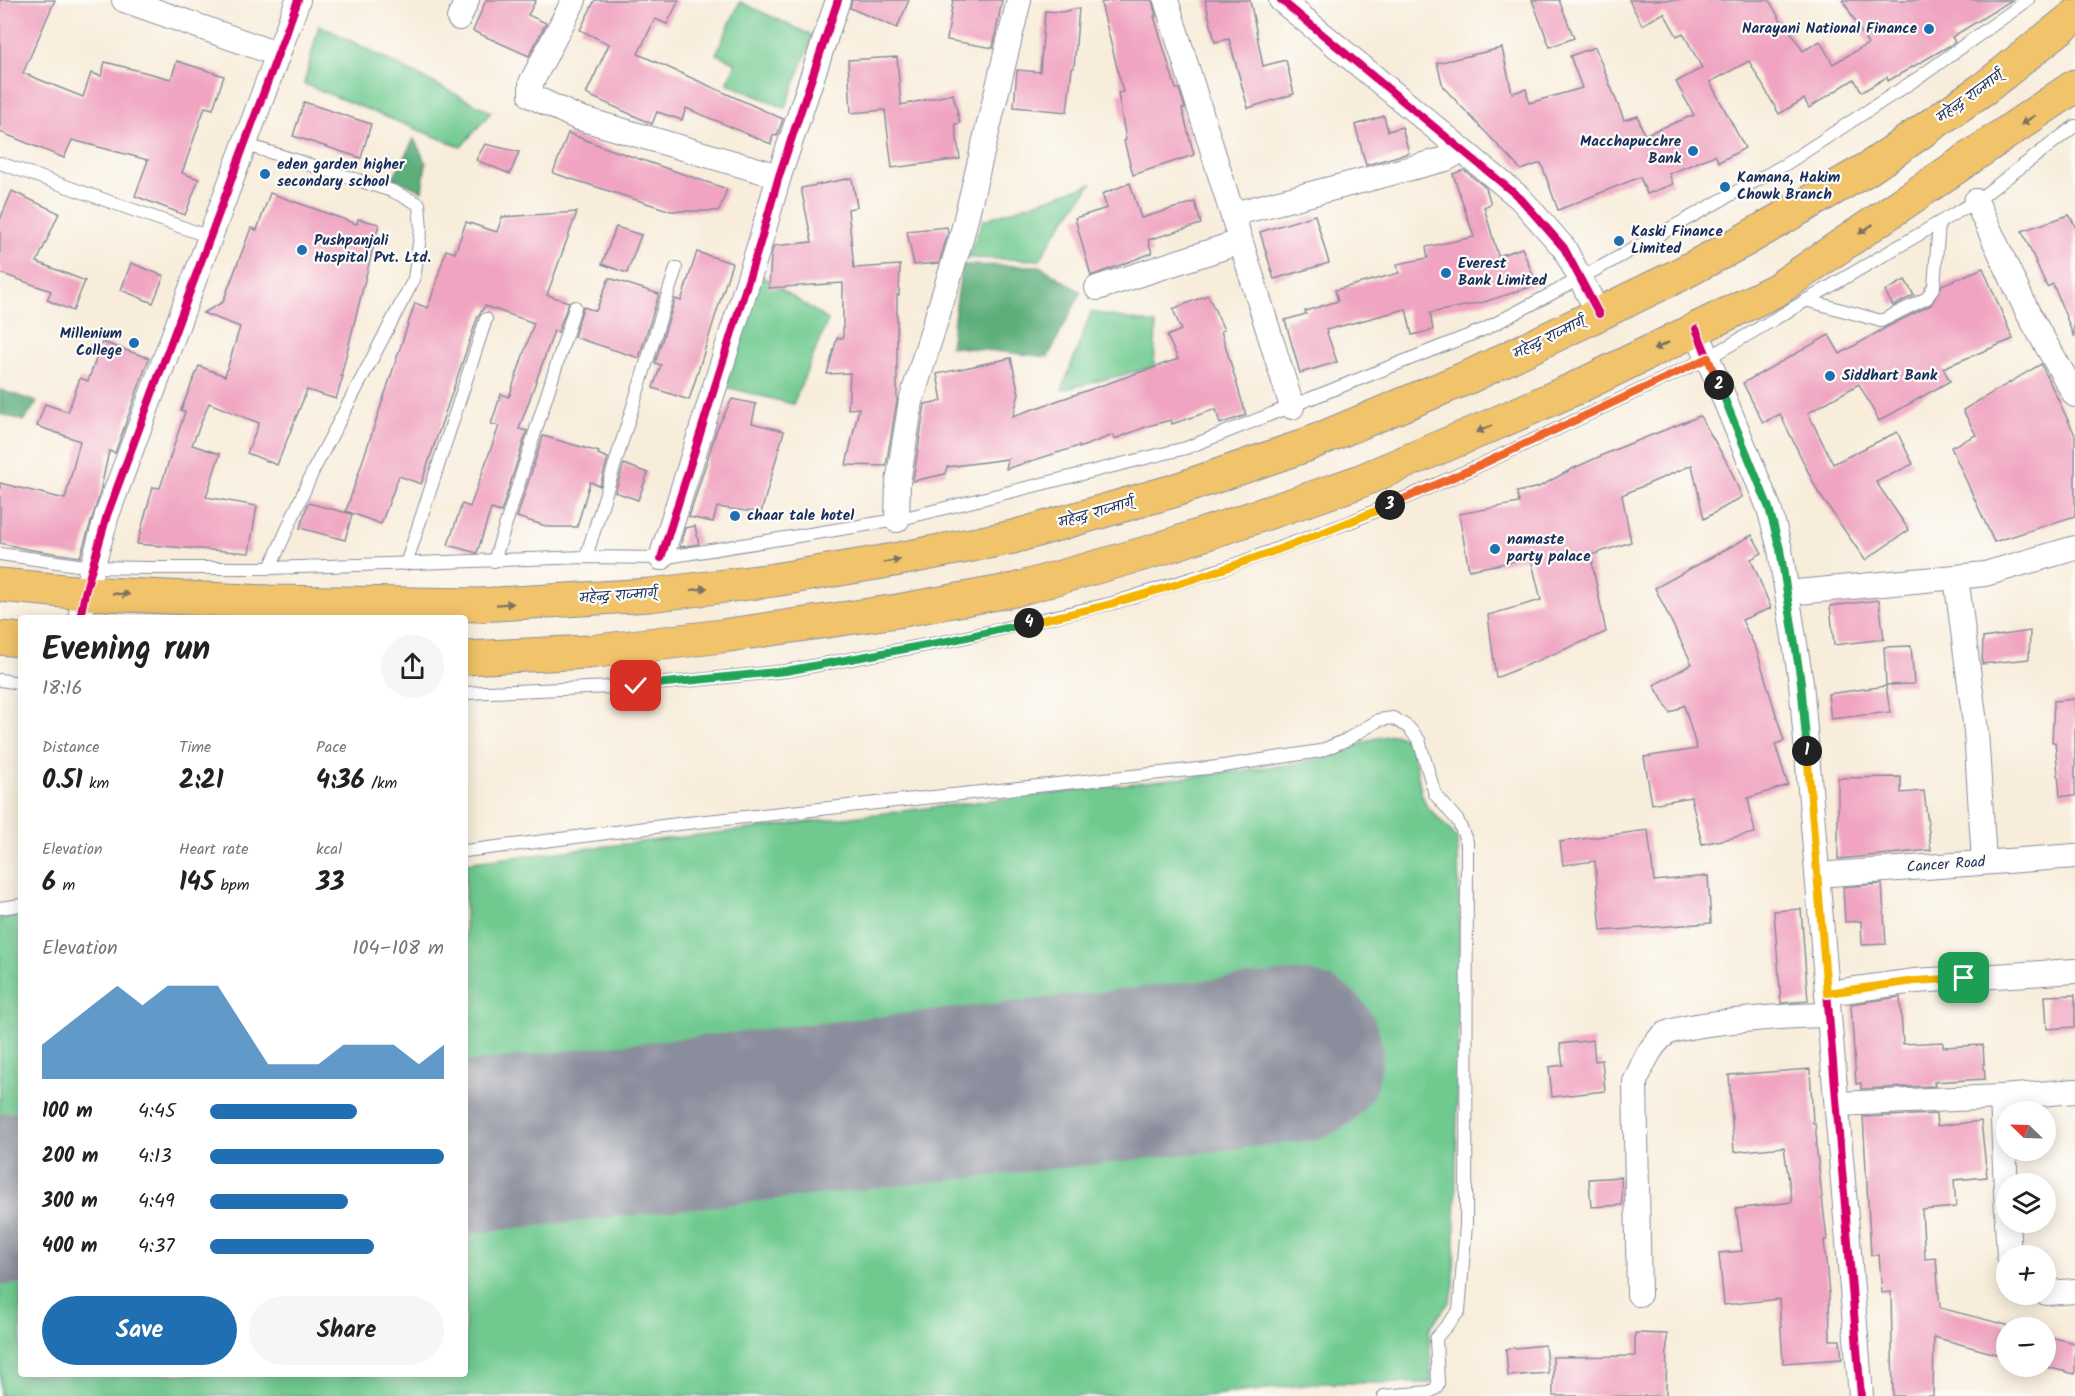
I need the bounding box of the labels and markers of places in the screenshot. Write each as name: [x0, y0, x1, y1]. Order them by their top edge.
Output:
place label: Narayani National Finance: [1742, 17, 1918, 41]
marker: Narayani National Finance: [1922, 22, 1936, 36]
place label: Macchapucchre Bank: [1580, 130, 1682, 171]
marker: Macchapucchre Bank: [1686, 144, 1700, 158]
place label: eden garden higher secondary school: [277, 153, 405, 194]
place label: Kamana, Hakim Chowk Branch: [1737, 166, 1840, 207]
marker: eden garden higher secondary school: [258, 167, 272, 181]
marker: Kamana, Hakim Chowk Branch: [1718, 180, 1732, 194]
place label: Kaski Finance Limited: [1631, 220, 1723, 261]
place label: Pushpanjali Hospital Pvt. Ltd.: [314, 229, 431, 270]
marker: Kaski Finance Limited: [1612, 234, 1626, 248]
marker: Pushpanjali Hospital Pvt. Ltd.: [295, 243, 309, 257]
place label: Everest Bank Limited: [1458, 252, 1548, 293]
marker: Everest Bank Limited: [1439, 266, 1453, 280]
place label: Millenium College: [60, 322, 123, 363]
marker: Millenium College: [127, 336, 141, 350]
place label: Siddhart Bank: [1842, 364, 1938, 388]
marker: Siddhart Bank: [1823, 369, 1837, 383]
pin: 2: [1704, 370, 1734, 400]
pin: 3: [1375, 490, 1405, 520]
place label: chaar tale hotel: [747, 504, 854, 528]
marker: chaar tale hotel: [728, 509, 742, 523]
place label: namaste party palace: [1506, 528, 1591, 569]
marker: namaste party palace: [1488, 542, 1502, 556]
pin: 4: [1014, 608, 1044, 638]
pin: [610, 660, 661, 711]
pin: 1: [1792, 736, 1822, 766]
pin: [1938, 952, 1989, 1003]

